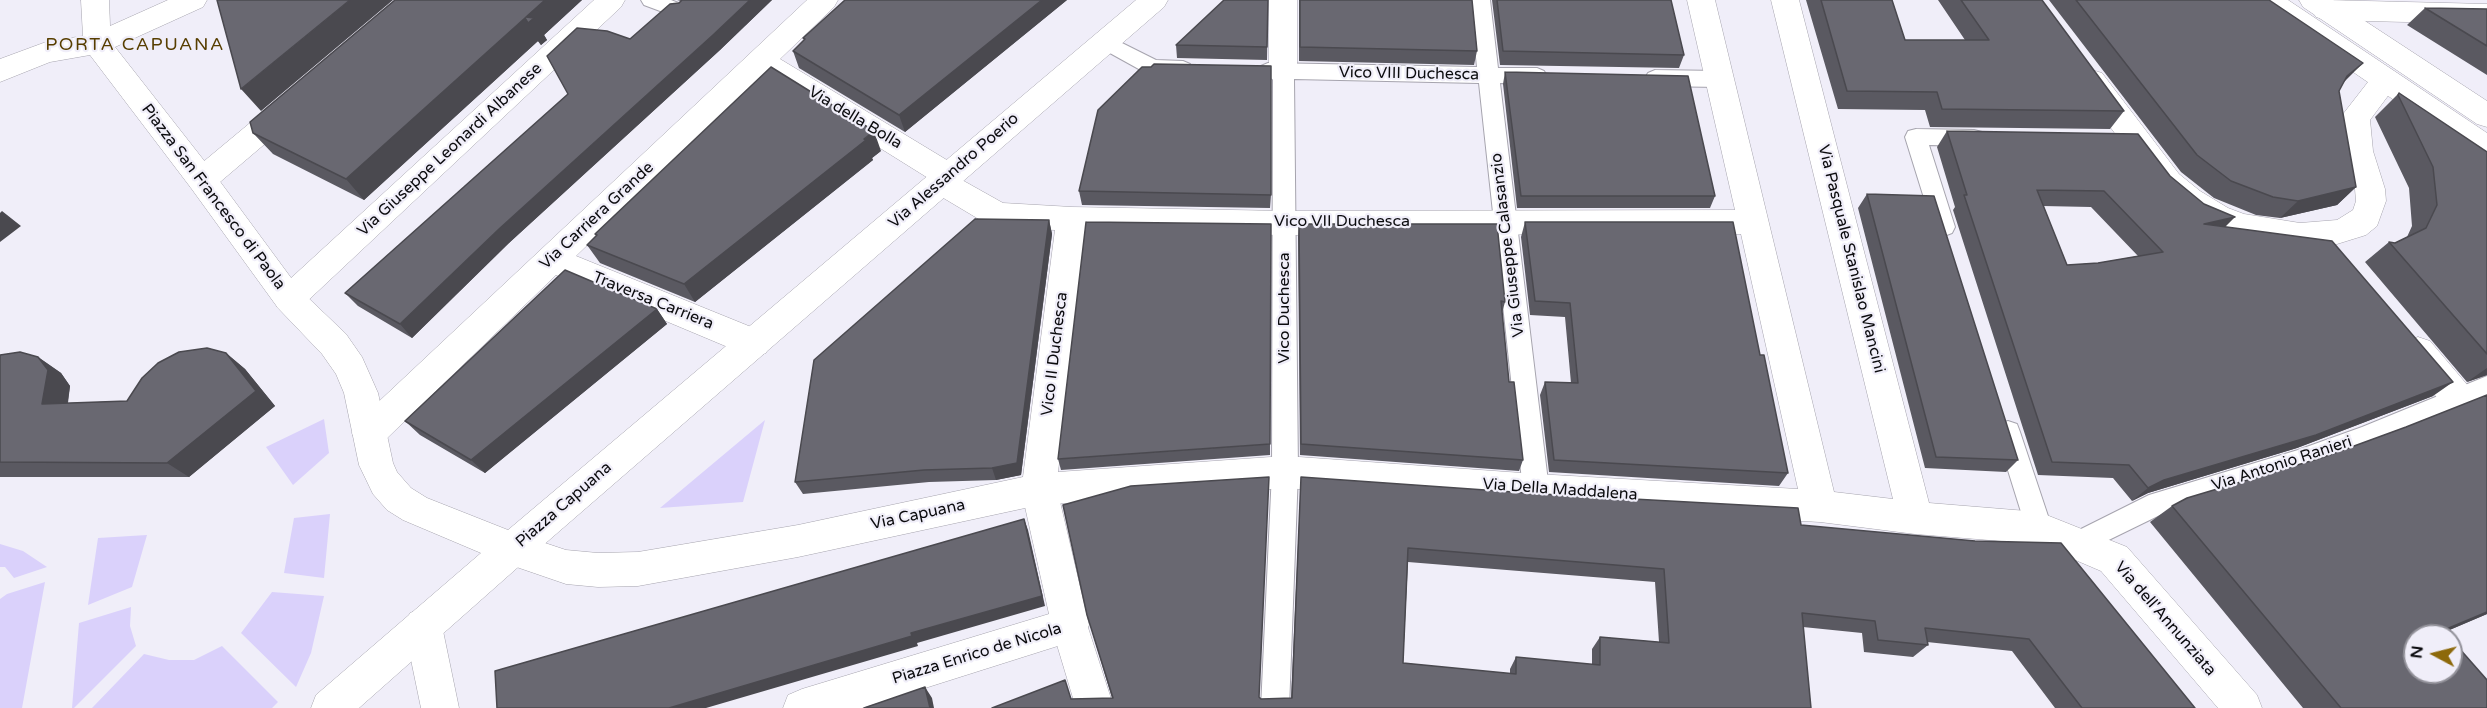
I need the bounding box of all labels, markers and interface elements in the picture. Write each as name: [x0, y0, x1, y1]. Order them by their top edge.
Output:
district label: PORTA CAPUANA: [45, 34, 225, 56]
street label: Via Giuseppe Leonardi Albanese: [354, 59, 546, 241]
street label: Vico VIII Duchesca: [1339, 63, 1479, 85]
street label: Via della Bolla: [805, 82, 905, 154]
street label: Piazza San Francesco di Paola: [137, 100, 289, 294]
street label: Via Alessandro Poerio: [885, 109, 1023, 233]
street label: Via Pasquale Stanislao Mancini: [1813, 143, 1889, 375]
street label: Via Giuseppe Calasanzio: [1487, 152, 1529, 338]
street label: Via Carriera Grande: [536, 158, 658, 274]
street label: Vico VII Duchesca: [1274, 212, 1410, 232]
street label: Vico Duchesca: [1275, 252, 1295, 364]
street label: Traversa Carriera: [590, 268, 716, 334]
street label: Vico II Duchesca: [1038, 291, 1072, 417]
street label: Via Antonio Ranieri: [2210, 432, 2354, 496]
street label: Piazza Capuana: [512, 458, 616, 552]
street label: Via Della Maddalena: [1482, 475, 1638, 505]
street label: Via Capuana: [869, 496, 967, 534]
street label: Via dell'Annunziata: [2110, 558, 2220, 680]
street label: Piazza Enrico de Nicola: [890, 619, 1064, 689]
north arrow: [2403, 624, 2463, 684]
text: N: [2406, 644, 2428, 660]

